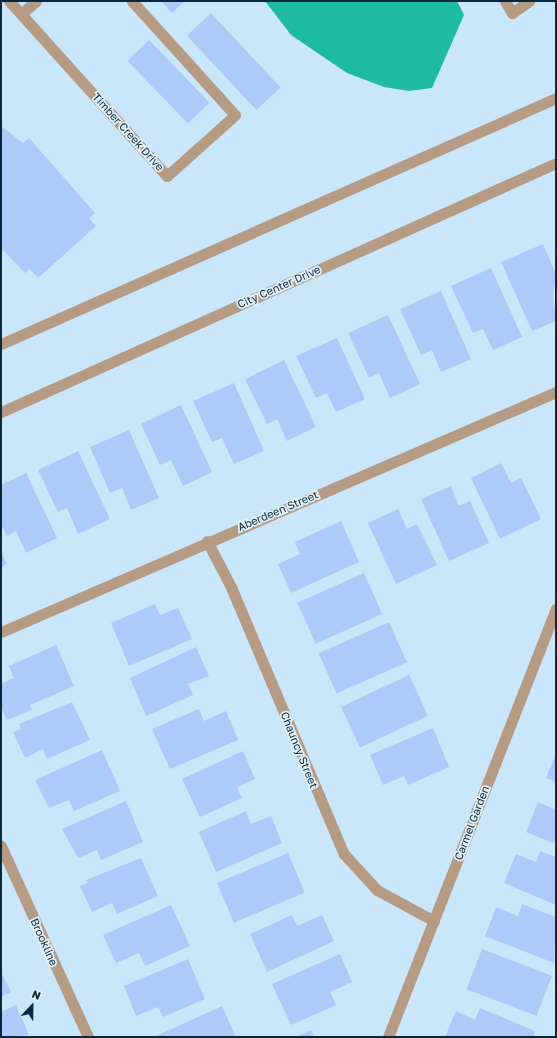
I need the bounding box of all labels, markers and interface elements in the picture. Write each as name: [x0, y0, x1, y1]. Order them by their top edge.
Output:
street label: Timber Creek Drive: [90, 90, 166, 174]
street label: City Center Drive: [235, 263, 323, 311]
street label: Aberdeen Street: [236, 488, 320, 534]
street label: Chauncy Street: [278, 710, 320, 790]
street label: Carmel Garden: [452, 784, 492, 862]
street label: Brookline: [28, 916, 60, 968]
north arrow: [12, 986, 52, 1026]
text: N: [30, 987, 43, 1002]

